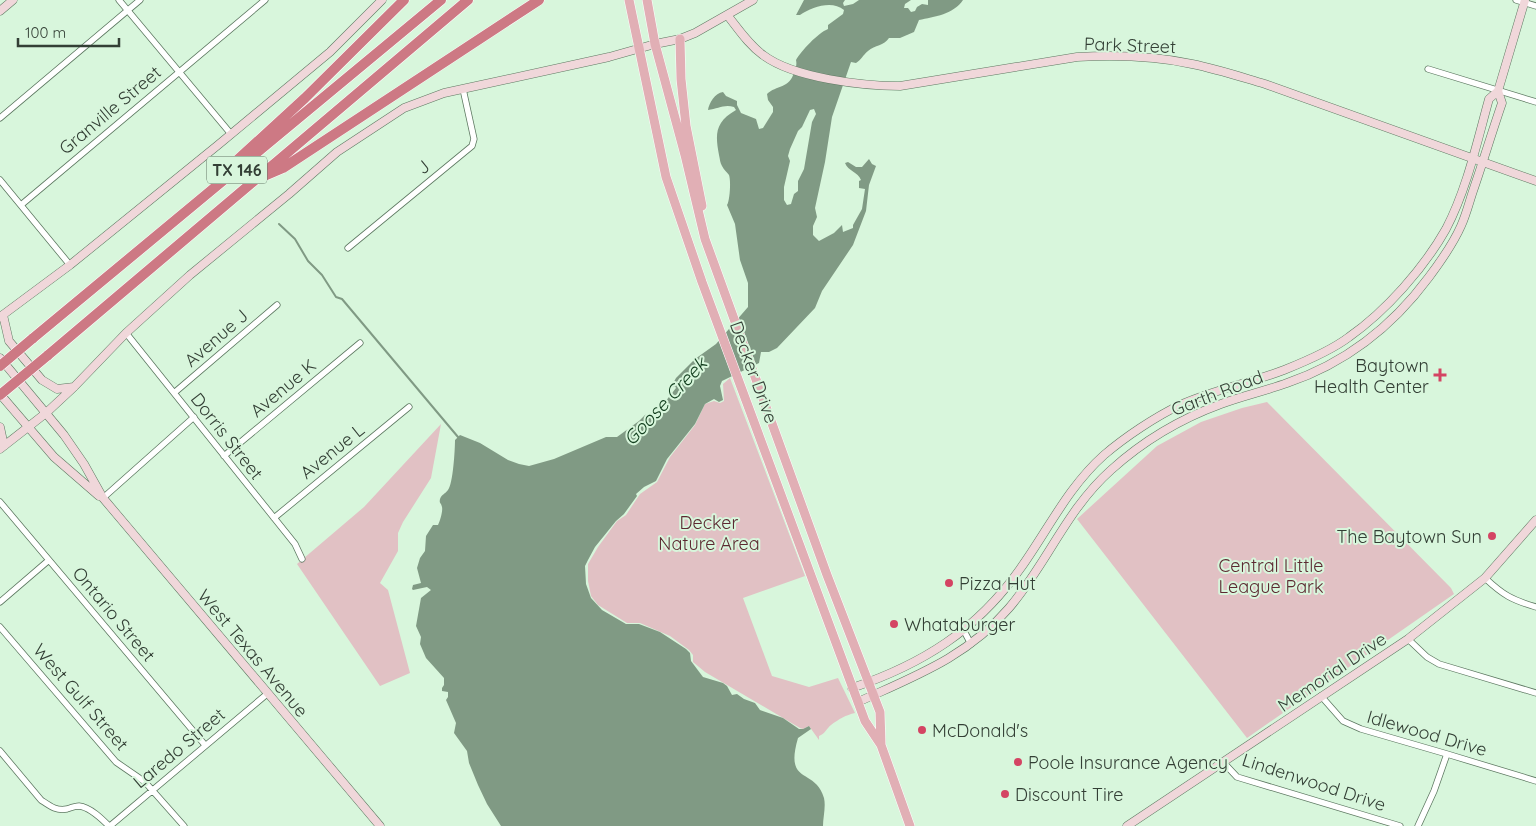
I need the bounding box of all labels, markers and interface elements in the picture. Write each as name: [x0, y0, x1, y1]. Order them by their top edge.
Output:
scale bar: [18, 15, 119, 47]
text: 100 m: [25, 23, 66, 42]
street label: Park Street: [1084, 32, 1176, 58]
street label: Granville Street: [54, 61, 166, 159]
street label: J: [412, 155, 434, 179]
road number: TX 146: [207, 156, 267, 184]
street label: Avenue J: [179, 304, 253, 372]
street label: Decker Drive: [725, 318, 783, 426]
water label: Goose Creek: [618, 351, 713, 450]
street label: Avenue K: [245, 354, 321, 422]
place label: Baytown Health Center: [1314, 354, 1429, 398]
street label: Garth Road: [1168, 365, 1266, 421]
marker: Baytown Health Center: [1433, 368, 1447, 382]
street label: Dorris Street: [186, 388, 268, 484]
street label: Avenue L: [295, 418, 369, 484]
park label: Decker Nature Area: [658, 511, 760, 555]
place label: The Baytown Sun: [1336, 525, 1482, 548]
marker: The Baytown Sun: [1486, 530, 1498, 542]
park label: Central Little League Park: [1218, 554, 1324, 598]
street label: Ontario Street: [68, 562, 160, 666]
place label: Pizza Hut: [959, 572, 1036, 595]
marker: Pizza Hut: [943, 577, 955, 589]
street label: West Texas Avenue: [193, 584, 313, 722]
place label: Whataburger: [904, 613, 1015, 636]
marker: Whataburger: [888, 618, 900, 630]
street label: Memorial Drive: [1273, 627, 1391, 717]
street label: West Gulf Street: [28, 639, 134, 755]
street label: Laredo Street: [128, 703, 230, 793]
street label: Idlewood Drive: [1364, 705, 1490, 761]
place label: McDonald's: [932, 719, 1028, 742]
marker: McDonald's: [916, 724, 928, 736]
street label: Lindenwood Drive: [1239, 748, 1389, 816]
place label: Poole Insurance Agency: [1028, 751, 1228, 774]
marker: Poole Insurance Agency: [1012, 756, 1024, 768]
place label: Discount Tire: [1015, 783, 1124, 806]
marker: Discount Tire: [999, 788, 1011, 800]

